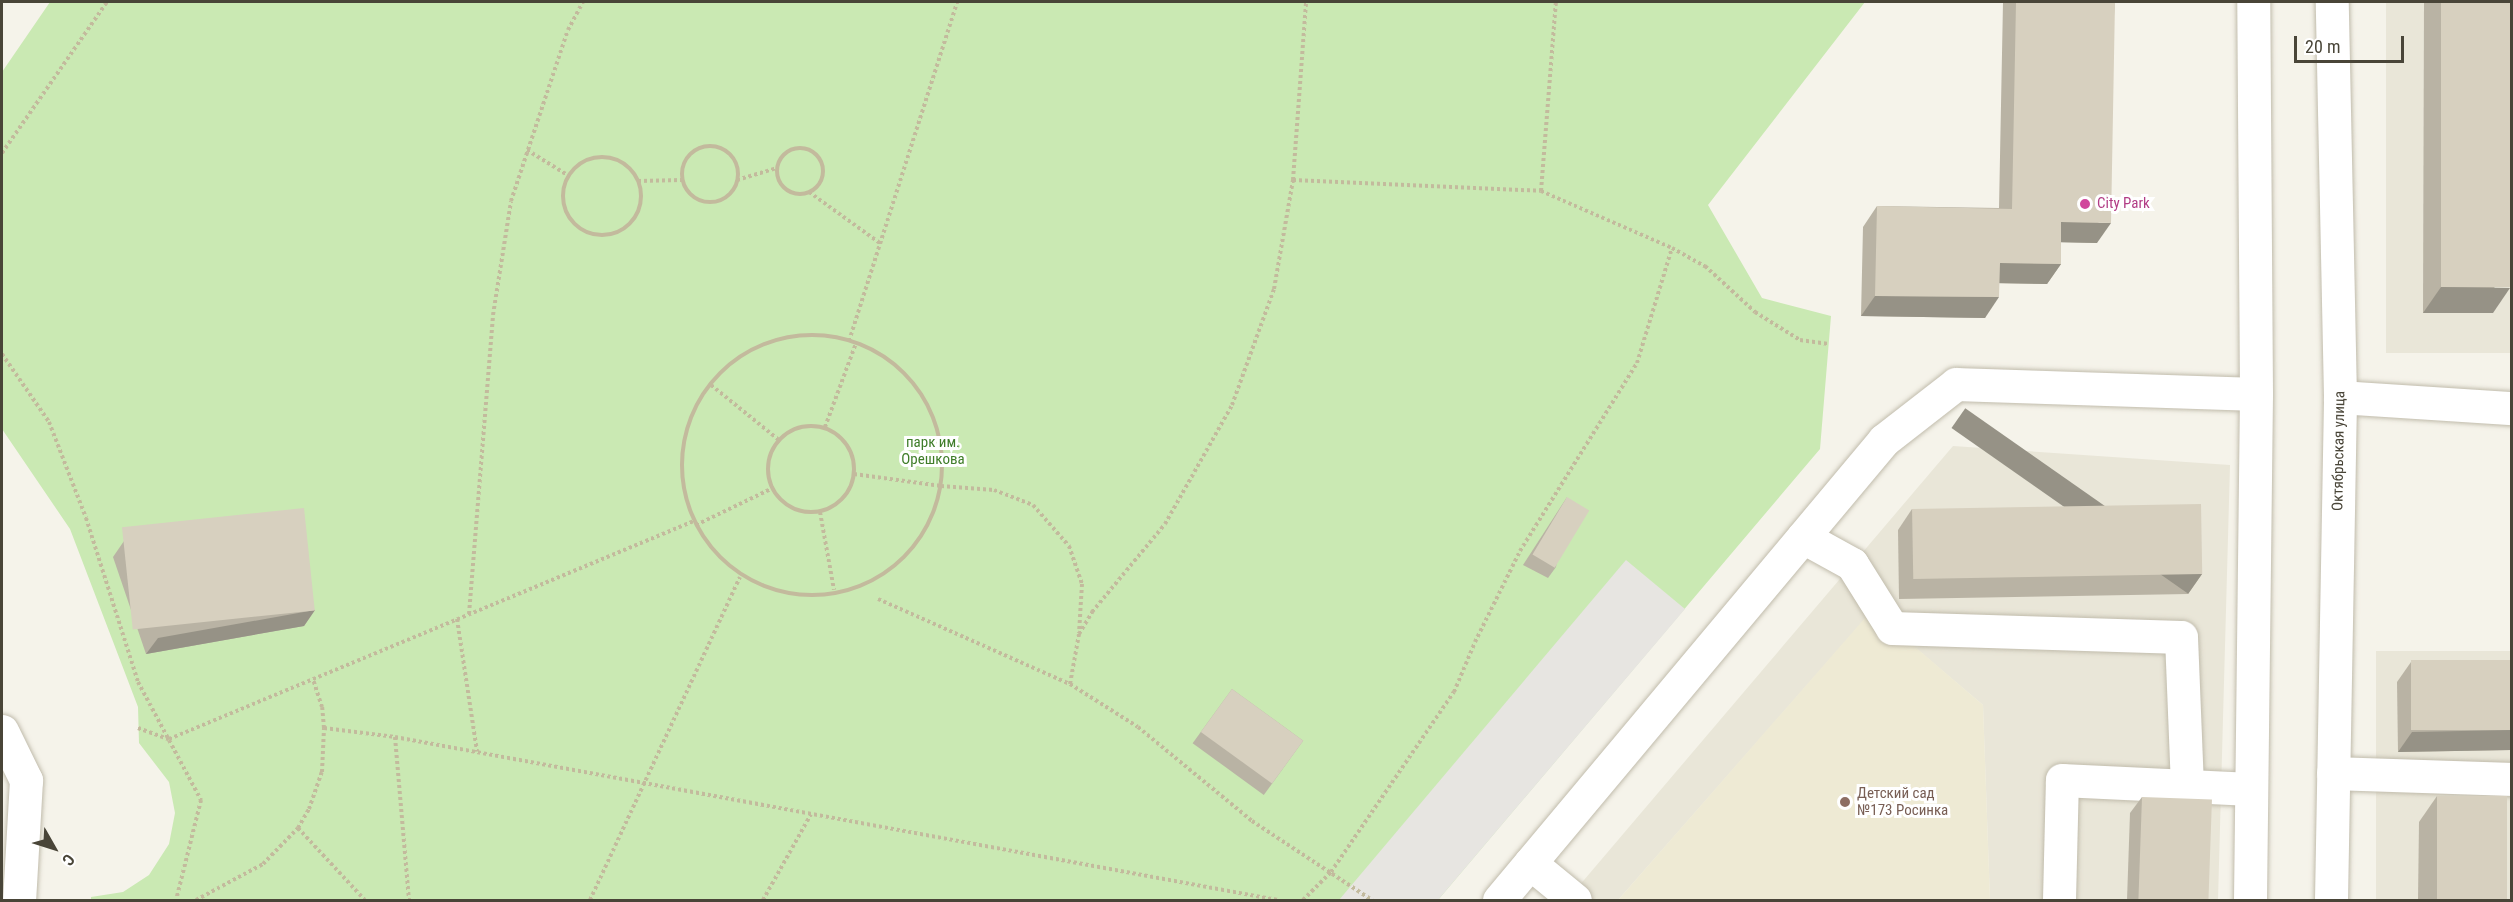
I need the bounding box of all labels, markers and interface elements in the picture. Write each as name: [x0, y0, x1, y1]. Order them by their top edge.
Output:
scale bar: [2297, 24, 2406, 62]
text: 20 m: [2305, 36, 2340, 57]
place label: City Park: [2097, 195, 2150, 213]
marker: City Park: [2078, 197, 2092, 211]
street label: Октябрьская улица: [2329, 391, 2349, 511]
park label: парк им. Орешкова: [901, 433, 965, 468]
place label: Детский сад №173 Росинка: [1857, 784, 1948, 819]
marker: Детский сад №173 Росинка: [1838, 795, 1852, 809]
north arrow: [24, 818, 84, 878]
text: С: [58, 850, 79, 869]

